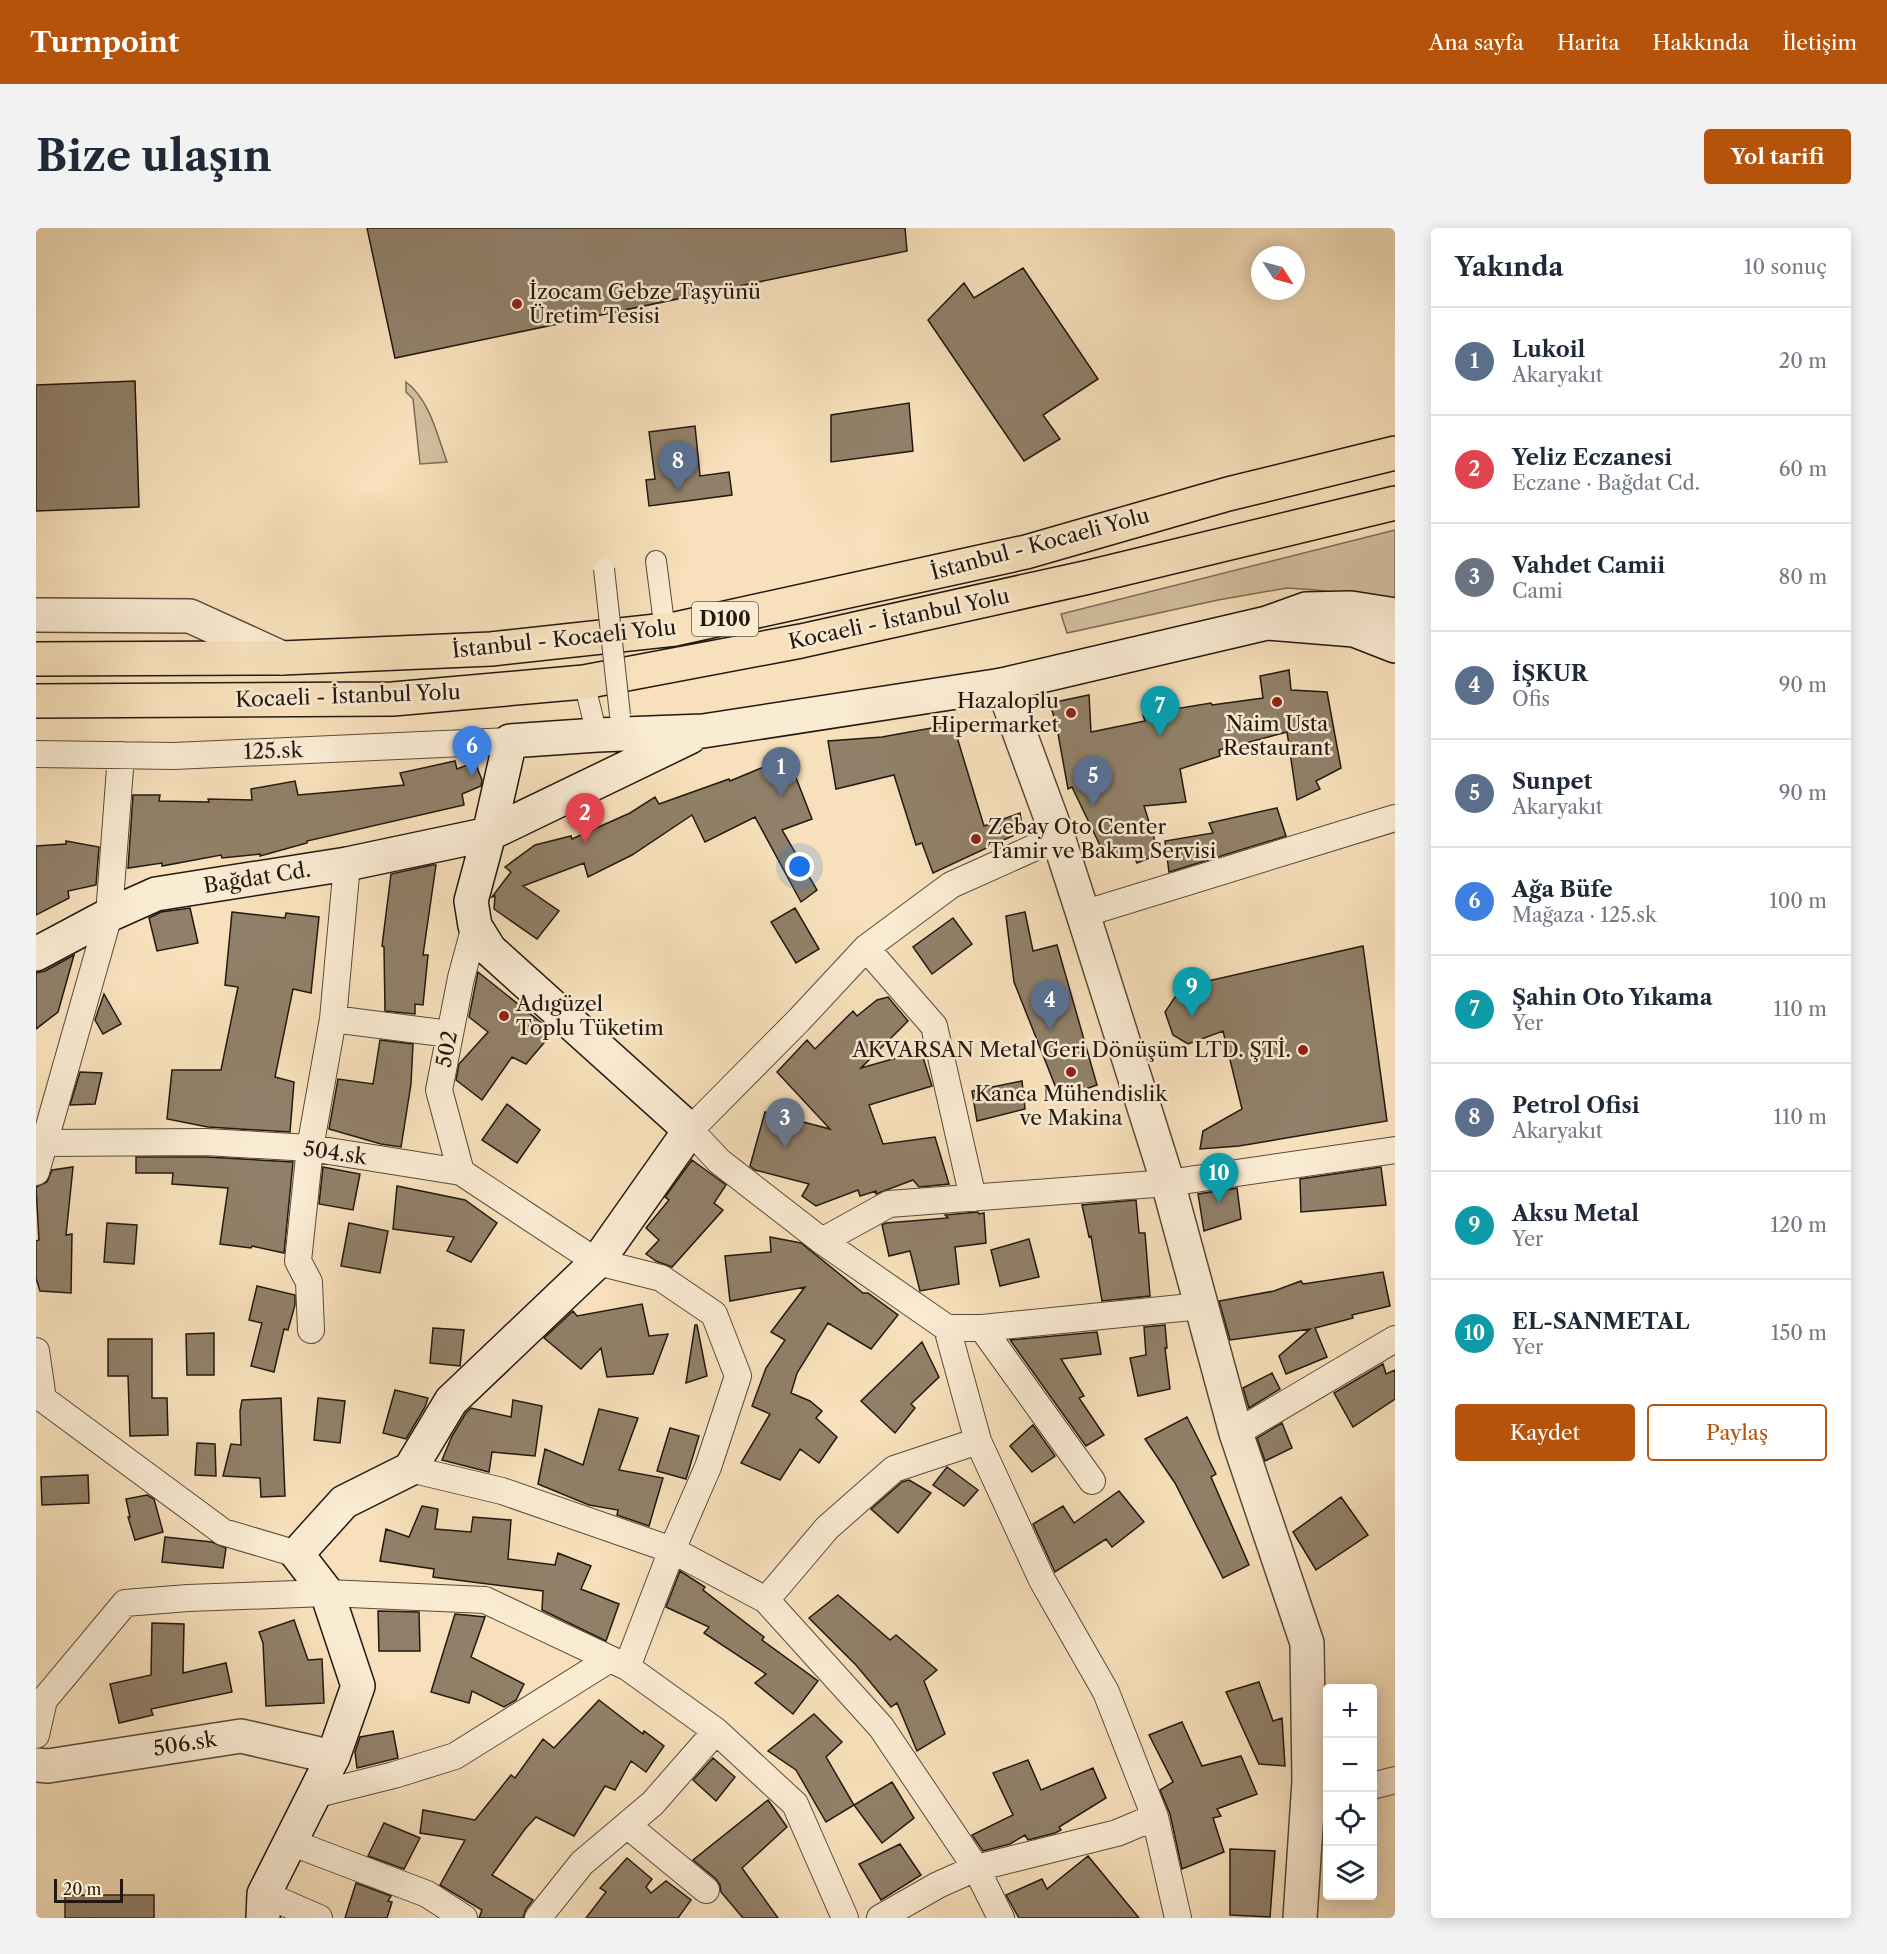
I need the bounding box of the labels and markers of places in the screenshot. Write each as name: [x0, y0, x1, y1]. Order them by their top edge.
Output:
place label: İzocam Gebze Taşyünü Üretim Tesisi: [529, 279, 761, 328]
marker: İzocam Gebze Taşyünü Üretim Tesisi: [510, 297, 524, 311]
pin: 8: [658, 442, 698, 491]
pin: 7: [1140, 686, 1180, 736]
place label: Hazaloplu Hipermarket: [931, 688, 1060, 737]
marker: Naim Usta Restaurant: [1270, 695, 1284, 709]
marker: Hazaloplu Hipermarket: [1064, 706, 1078, 720]
place label: Naim Usta Restaurant: [1223, 711, 1332, 760]
pin: 6: [452, 726, 492, 776]
pin: 1: [762, 748, 800, 797]
pin: 5: [1074, 756, 1112, 806]
pin: 2: [566, 794, 604, 843]
place label: Zebay Oto Center Tamir ve Bakım Servisi: [988, 814, 1216, 863]
marker: Zebay Oto Center Tamir ve Bakım Servisi: [969, 832, 983, 846]
pin: 9: [1172, 968, 1212, 1017]
pin: 4: [1030, 980, 1070, 1030]
place label: Adıgüzel Toplu Tüketim: [515, 991, 664, 1040]
marker: Adıgüzel Toplu Tüketim: [497, 1009, 511, 1023]
place label: AKVARSAN Metal Geri Dönüşüm LTD. ŞTİ.: [851, 1037, 1291, 1062]
marker: AKVARSAN Metal Geri Dönüşüm LTD. ŞTİ.: [1296, 1043, 1310, 1057]
marker: Kanca Mühendislik ve Makina: [1064, 1065, 1078, 1079]
place label: Kanca Mühendislik ve Makina: [975, 1081, 1168, 1130]
pin: 3: [766, 1098, 804, 1148]
pin: 10: [1200, 1154, 1238, 1203]

